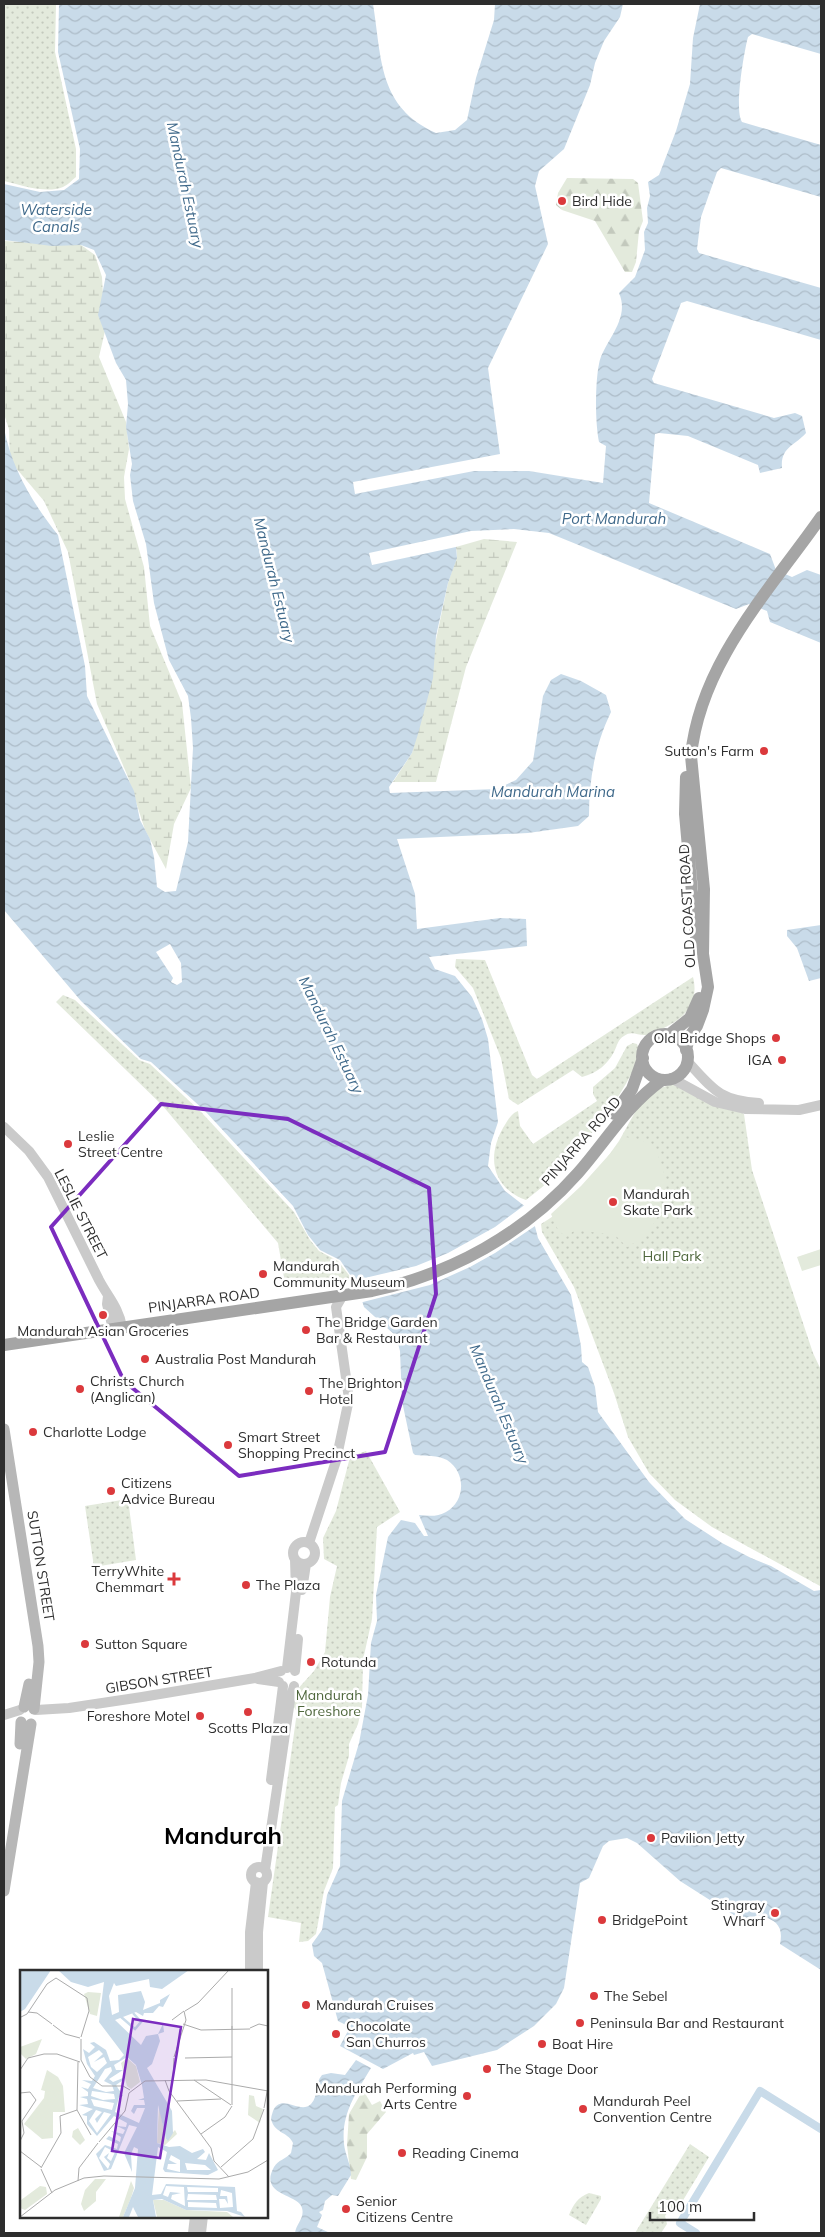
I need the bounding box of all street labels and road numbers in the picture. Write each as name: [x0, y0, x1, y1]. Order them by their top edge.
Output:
street label: OLD COAST ROAD: [675, 843, 699, 969]
street label: PINJARRA ROAD: [537, 1093, 625, 1189]
street label: LESLIE STREET: [51, 1166, 112, 1263]
street label: PINJARRA ROAD: [147, 1283, 261, 1317]
street label: SUTTON STREET: [23, 1509, 59, 1623]
street label: GIBSON STREET: [104, 1663, 214, 1697]

